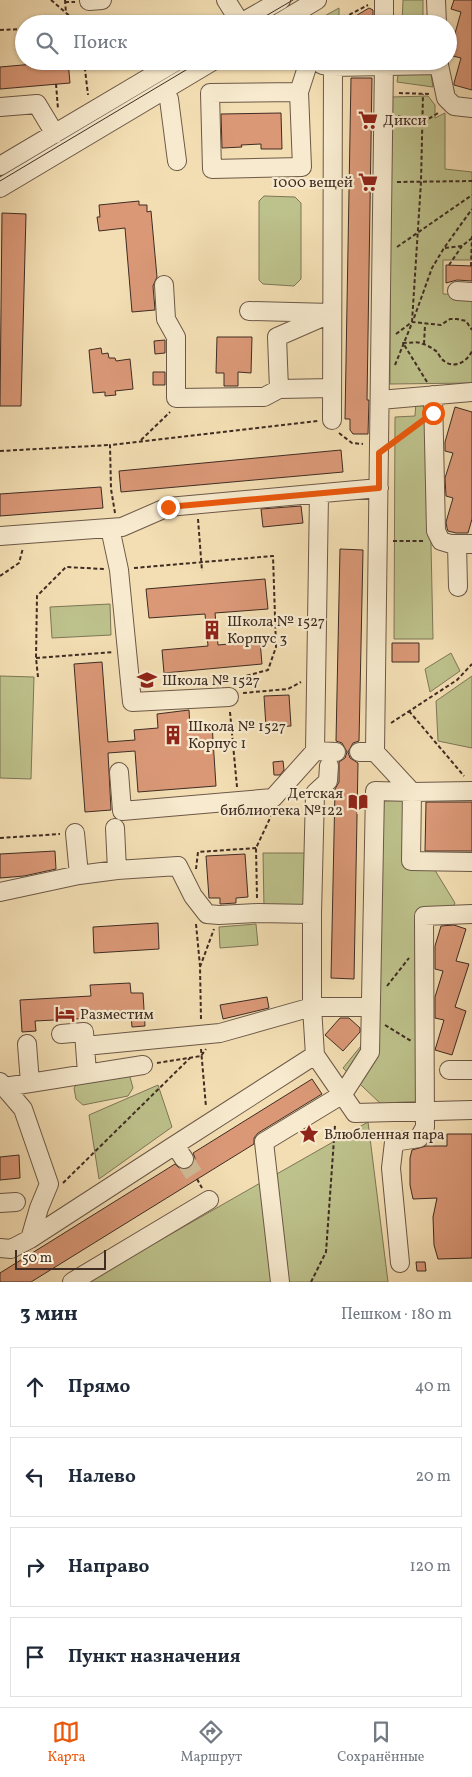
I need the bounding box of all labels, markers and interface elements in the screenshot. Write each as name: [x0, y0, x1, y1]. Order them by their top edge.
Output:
search box: [15, 15, 457, 70]
icon: search: [33, 29, 61, 57]
text: Поиск: [73, 30, 127, 56]
supermarket icon: Дикси: [357, 109, 379, 131]
place label: Дикси: [383, 111, 427, 132]
supermarket icon: 1000 вещей: [357, 171, 379, 193]
place label: 1000 вещей: [273, 173, 353, 194]
route start: [422, 402, 445, 425]
route end: [157, 496, 180, 519]
place label: Школа № 1527 Корпус 3: [227, 612, 325, 650]
building icon: Школа № 1527 Корпус 3: [201, 619, 223, 641]
school or university icon: Школа № 1527: [136, 669, 158, 691]
place label: Школа № 1527: [162, 671, 260, 692]
place label: Школа № 1527 Корпус 1: [188, 717, 286, 755]
building icon: Школа № 1527 Корпус 1: [162, 724, 184, 746]
place label: Детская библиотека №122: [220, 784, 343, 822]
library icon: Детская библиотека №122: [347, 791, 369, 813]
hotel icon: Разместим: [54, 1003, 76, 1025]
place label: Разместим: [80, 1005, 154, 1026]
place icon: Влюбленная пара: [298, 1123, 320, 1145]
place label: Влюбленная пара: [324, 1125, 444, 1146]
scale bar: [15, 1247, 106, 1270]
text: 50 m: [22, 1249, 52, 1268]
text: 3 мин: [20, 1300, 78, 1329]
text: Пешком · 180 m: [341, 1304, 452, 1326]
icon: ahead: [21, 1373, 49, 1401]
text: Прямо: [68, 1374, 130, 1400]
text: 40 m: [415, 1376, 451, 1398]
icon: left: [21, 1463, 49, 1491]
text: Налево: [68, 1464, 136, 1490]
text: 20 m: [416, 1466, 451, 1488]
icon: right: [21, 1553, 49, 1581]
text: Направо: [68, 1554, 150, 1580]
text: 120 m: [409, 1556, 451, 1578]
icon: arrive: [21, 1643, 49, 1671]
text: Пункт назначения: [68, 1644, 241, 1670]
tab: Карта: [47, 1718, 85, 1767]
tab: Маршрут: [180, 1718, 242, 1767]
tab: Сохранённые: [337, 1718, 425, 1767]

